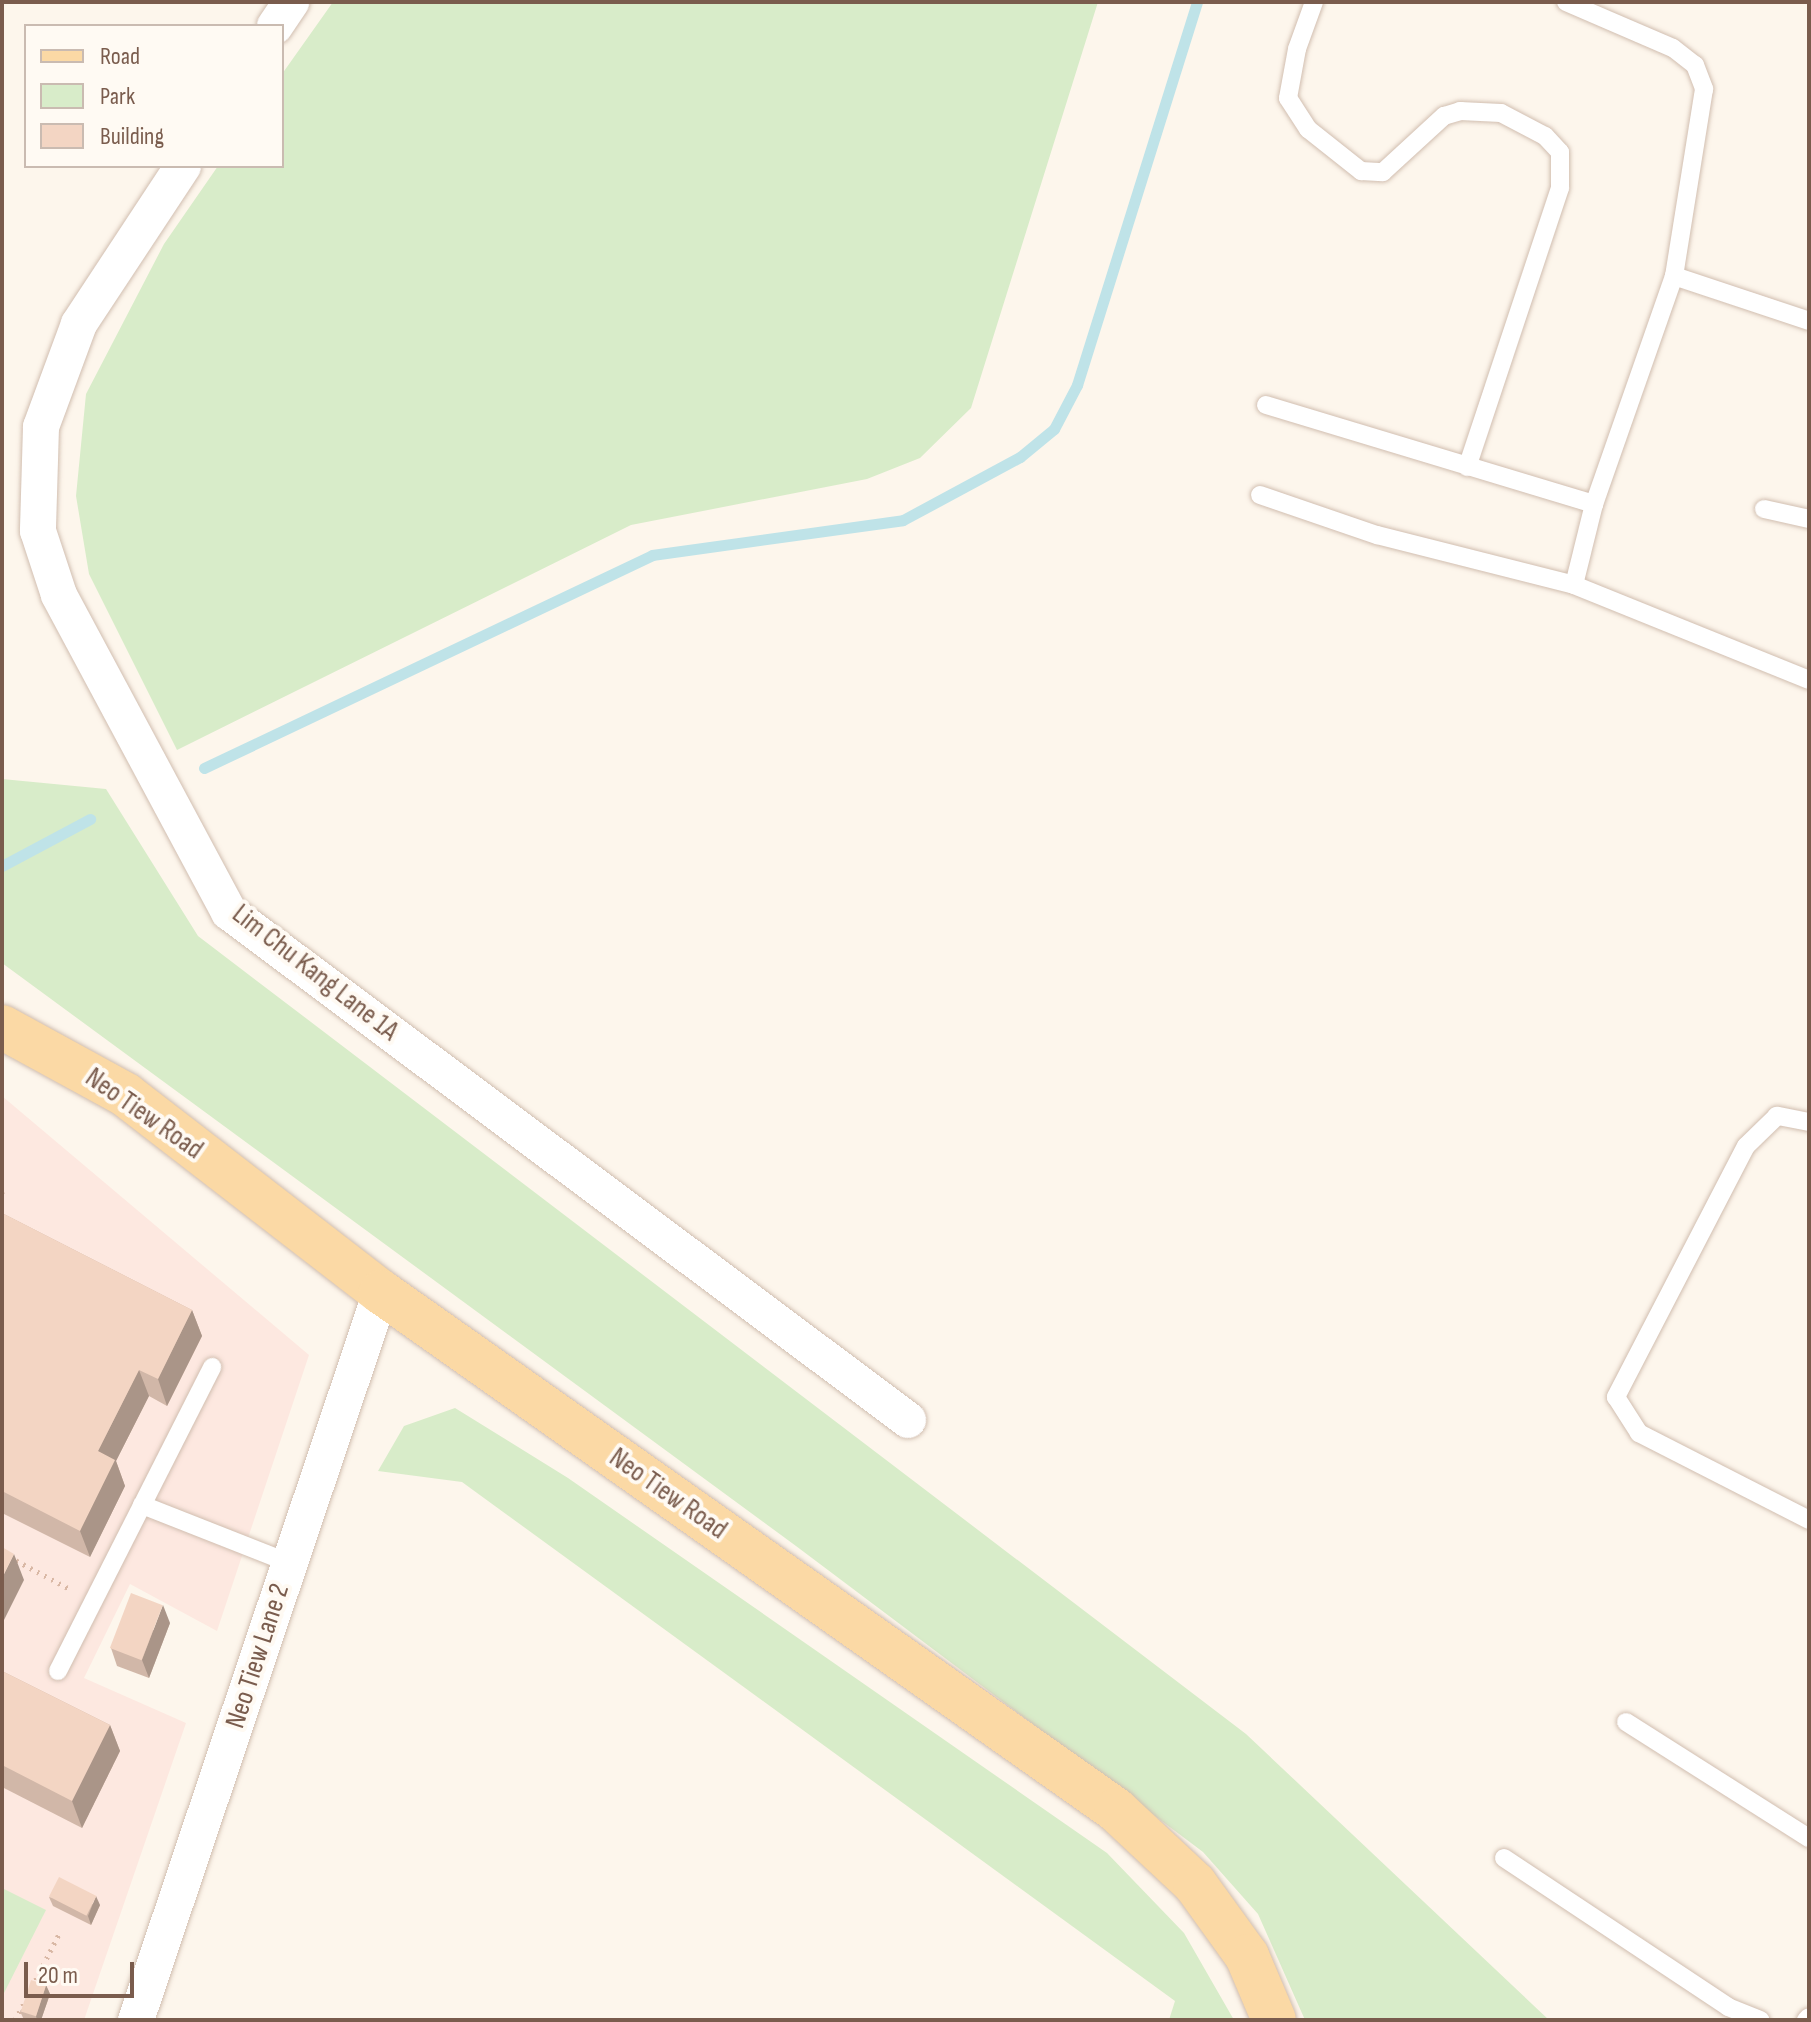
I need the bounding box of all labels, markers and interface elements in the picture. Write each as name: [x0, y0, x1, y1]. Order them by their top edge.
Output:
legend: [24, 24, 284, 168]
text: Road: [100, 42, 140, 71]
text: Park: [100, 82, 135, 111]
text: Building: [100, 122, 164, 151]
street label: Lim Chu Kang Lane 1A: [225, 898, 405, 1048]
street label: Neo Tiew Road: [79, 1061, 209, 1167]
street label: Neo Tiew Road: [603, 1441, 733, 1547]
street label: Neo Tiew Lane 2: [219, 1580, 297, 1732]
scale bar: [28, 1946, 138, 1996]
text: 20 m: [38, 1961, 78, 1990]

